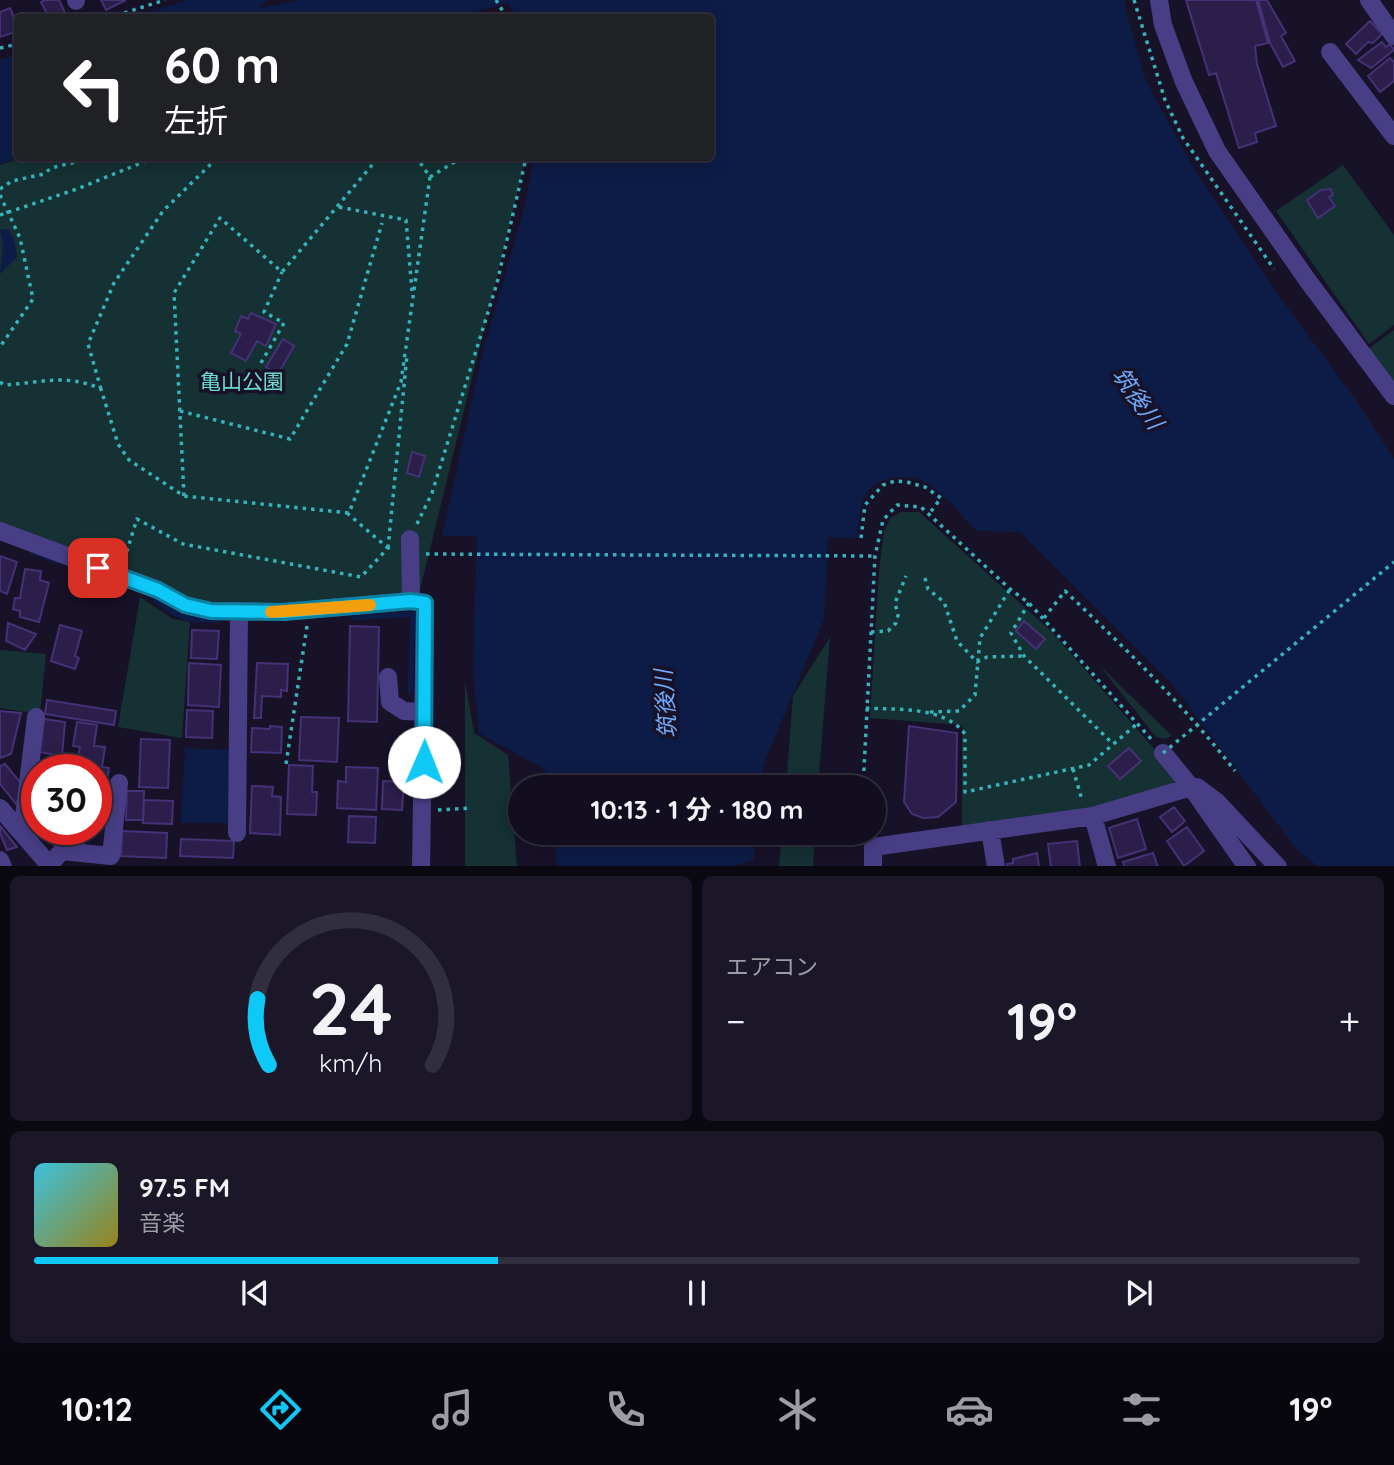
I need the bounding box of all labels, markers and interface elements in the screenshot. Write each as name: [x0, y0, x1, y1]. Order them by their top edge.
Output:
text: 60 m: [164, 34, 280, 95]
icon: left: [49, 42, 140, 133]
text: 左折: [164, 100, 228, 140]
water label: 筑後川: [1106, 361, 1171, 437]
park label: 亀山公園: [200, 368, 284, 394]
pin: [68, 538, 128, 598]
icon: arrive: [79, 549, 117, 587]
water label: 筑後川: [648, 666, 682, 739]
position arrow: [387, 725, 461, 799]
speed limit sign: 30: [21, 754, 112, 845]
text: 10:13 · 1 分 · 180 m: [591, 793, 803, 826]
text: エアコン: [726, 952, 818, 981]
text: 24: [309, 962, 393, 1053]
text: 19°: [1007, 988, 1077, 1053]
text: −: [726, 997, 746, 1045]
text: +: [1339, 997, 1360, 1045]
text: km/h: [319, 1046, 383, 1077]
text: 97.5 FM: [139, 1171, 230, 1204]
text: 音楽: [139, 1208, 185, 1237]
icon: previous: [236, 1274, 274, 1312]
icon: pause: [678, 1274, 716, 1312]
icon: next: [1120, 1274, 1158, 1312]
icon: directions: [256, 1385, 305, 1434]
icon: music: [428, 1385, 477, 1434]
icon: phone: [601, 1385, 650, 1434]
icon: climate: [773, 1385, 822, 1434]
icon: car: [945, 1385, 994, 1434]
icon: filters: [1117, 1385, 1166, 1434]
text: 10:12: [62, 1389, 133, 1429]
text: 19°: [1289, 1389, 1332, 1429]

